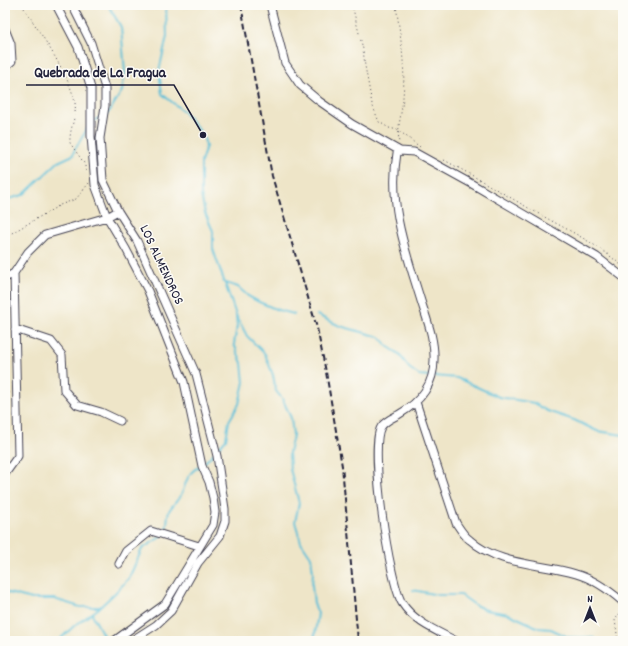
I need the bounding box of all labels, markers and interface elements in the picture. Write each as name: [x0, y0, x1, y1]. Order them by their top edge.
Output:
callout: Quebrada de La Fragua: [26, 58, 174, 85]
text: Quebrada de La Fragua: [34, 63, 167, 85]
street label: LOS ALMENDROS: [134, 222, 188, 308]
north arrow: [570, 588, 610, 628]
text: N: [587, 592, 593, 608]

